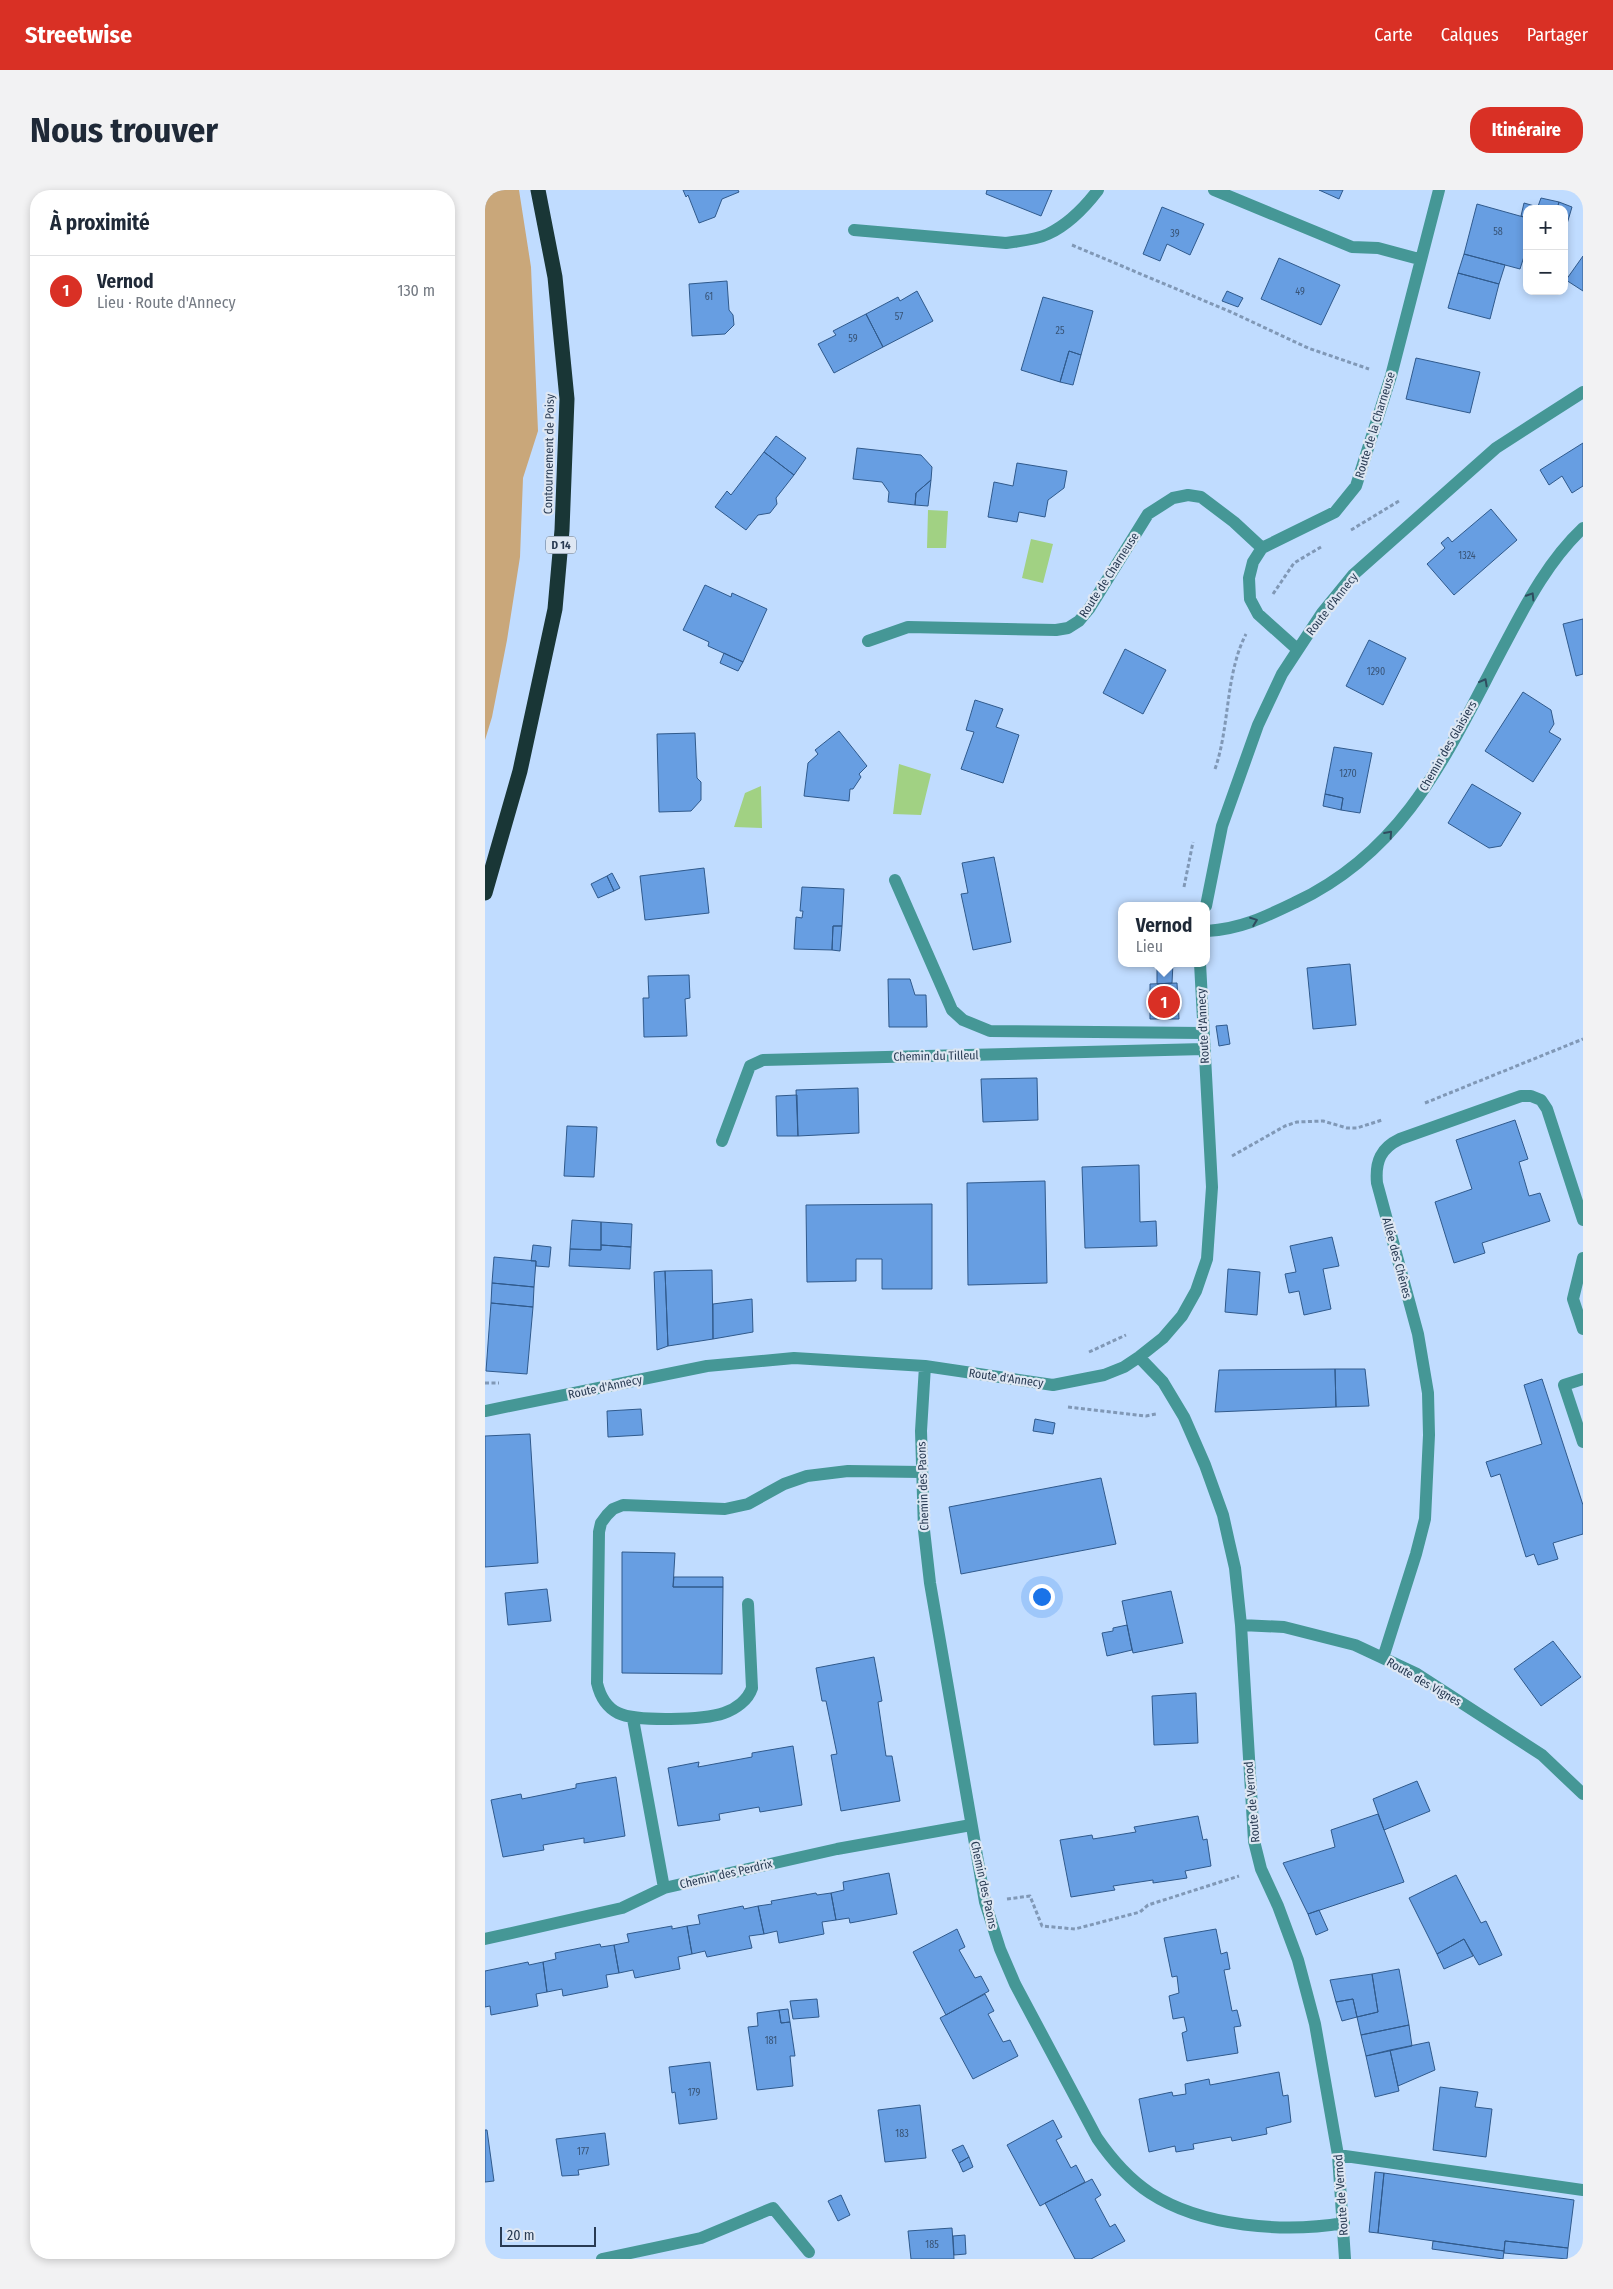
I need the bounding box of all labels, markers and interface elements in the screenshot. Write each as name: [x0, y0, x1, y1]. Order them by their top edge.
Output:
text: Streetwise: [25, 21, 132, 49]
text: Carte: [1374, 24, 1413, 46]
text: Calques: [1441, 24, 1499, 46]
text: Partager: [1527, 24, 1588, 46]
button: Itinéraire: [1470, 107, 1583, 153]
text: Nous trouver: [30, 109, 218, 151]
map controls: [1523, 205, 1568, 295]
button: +: [1523, 205, 1568, 250]
text: À proximité: [50, 210, 150, 236]
house number: 58: [1493, 226, 1503, 238]
house number: 39: [1170, 228, 1180, 240]
button: −: [1523, 250, 1568, 295]
text: Vernod: [97, 270, 154, 293]
text: 1: [63, 281, 69, 300]
text: 130 m: [397, 281, 435, 300]
house number: 49: [1295, 286, 1305, 298]
house number: 61: [705, 291, 713, 303]
text: Lieu · Route d'Annecy: [97, 293, 236, 312]
house number: 57: [895, 311, 903, 323]
house number: 25: [1056, 325, 1065, 337]
house number: 59: [848, 333, 858, 345]
street label: Route de la Charneuse: [1352, 370, 1398, 480]
street label: Contournement de Poisy: [541, 393, 557, 514]
street label: Route de Charneuse: [1076, 530, 1142, 620]
road number: D 14: [546, 536, 576, 554]
house number: 1324: [1458, 550, 1476, 562]
street label: Route d'Annecy: [1303, 570, 1361, 638]
one-way arrow: [1525, 593, 1534, 602]
house number: 1290: [1367, 666, 1385, 678]
one-way arrow: [1478, 679, 1488, 688]
street label: Chemin des Glaisiers: [1416, 698, 1480, 794]
house number: 1270: [1339, 768, 1357, 780]
one-way arrow: [1383, 831, 1392, 840]
popup: [1118, 902, 1210, 967]
text: Vernod: [1136, 914, 1192, 937]
one-way arrow: [1249, 917, 1258, 928]
text: Lieu: [1136, 937, 1163, 956]
pin: 1: [1148, 983, 1180, 1021]
street label: Route d'Annecy: [1194, 987, 1212, 1064]
street label: Chemin du Tilleul: [893, 1048, 979, 1064]
street label: Allée des Chênes: [1379, 1216, 1415, 1300]
street label: Route d'Annecy: [968, 1366, 1045, 1390]
street label: Route d'Annecy: [567, 1372, 644, 1402]
street label: Chemin des Paons: [914, 1441, 932, 1531]
your location: [1029, 1584, 1055, 1610]
street label: Route des Vignes: [1384, 1655, 1464, 1709]
street label: Route de Vernod: [1241, 1761, 1263, 1843]
street label: Chemin des Paons: [968, 1840, 1000, 1930]
street label: Chemin des Perdrix: [678, 1856, 774, 1891]
house number: 181: [765, 2035, 777, 2047]
house number: 179: [688, 2087, 700, 2099]
house number: 183: [895, 2128, 909, 2140]
house number: 177: [577, 2146, 589, 2158]
street label: Route de Vernod: [1331, 2154, 1351, 2236]
scale bar: [500, 2224, 596, 2247]
text: 20 m: [507, 2227, 535, 2244]
house number: 185: [925, 2239, 939, 2251]

